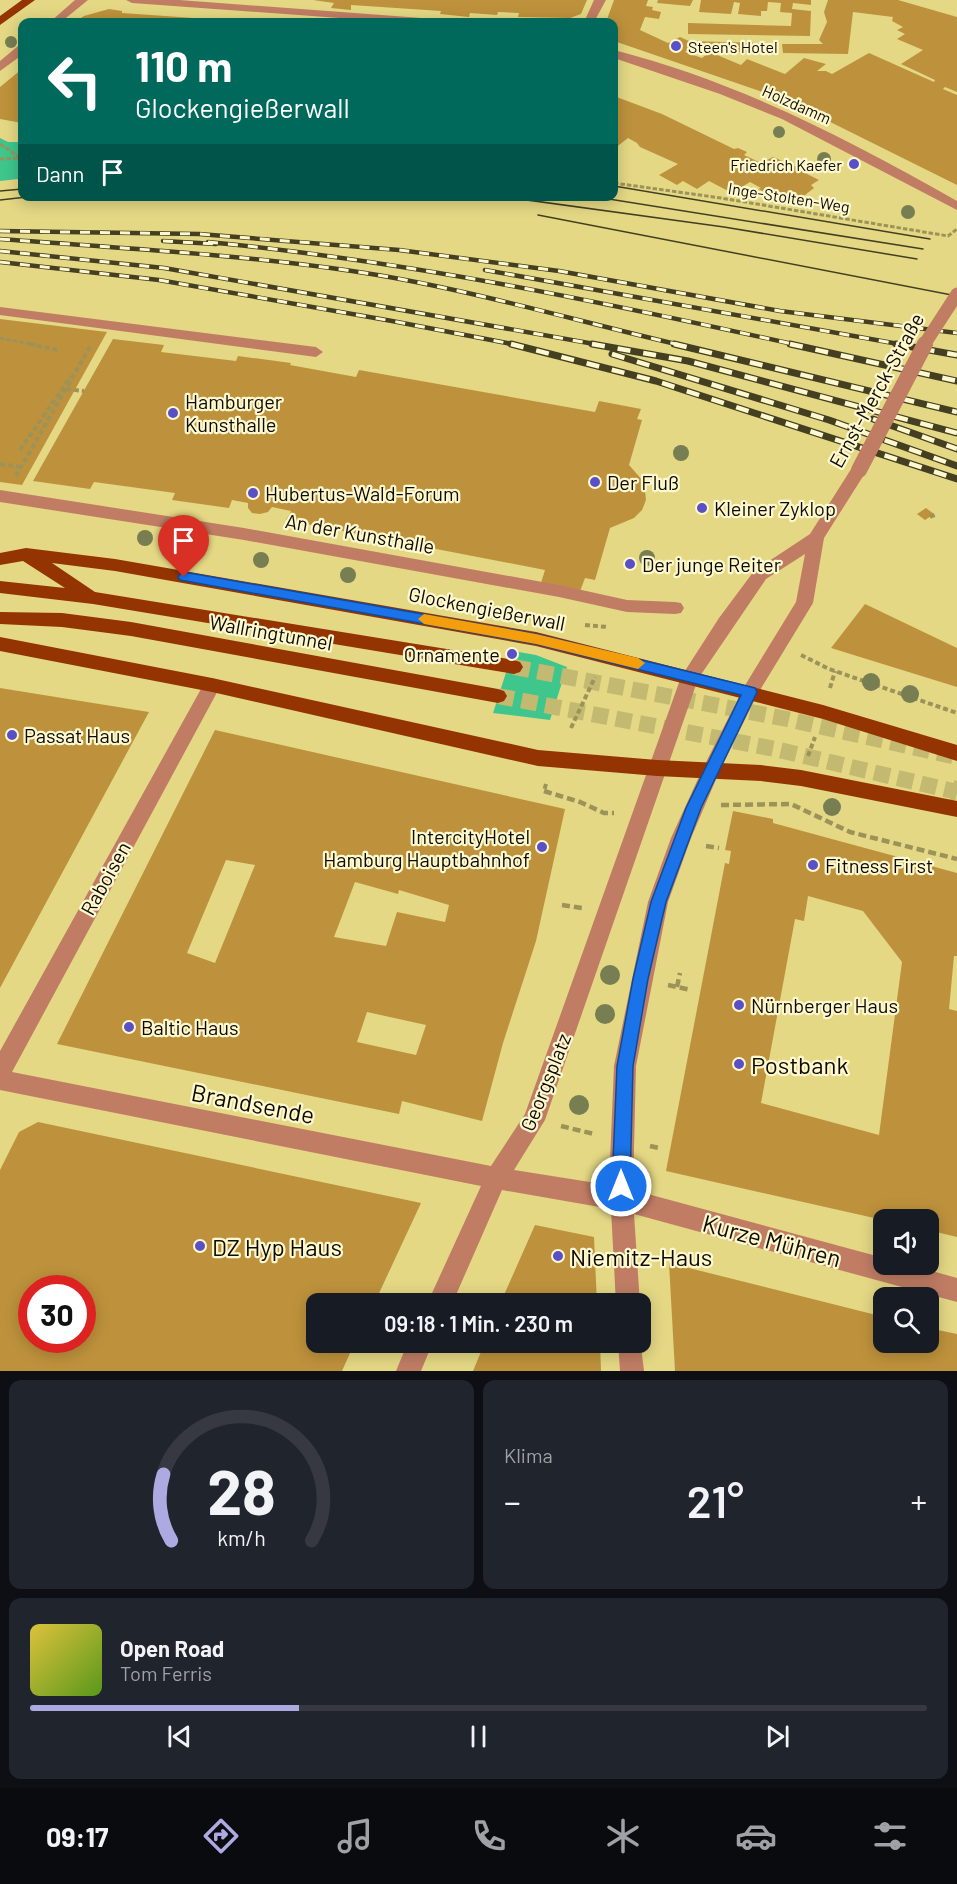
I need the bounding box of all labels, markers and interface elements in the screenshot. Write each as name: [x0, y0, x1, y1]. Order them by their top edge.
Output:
place label: Steen's Hotel: [688, 37, 778, 56]
marker: Steen's Hotel: [669, 39, 683, 53]
text: 110 m: [135, 40, 232, 90]
icon: left: [36, 42, 114, 120]
street label: Holzdamm: [760, 80, 834, 128]
text: Glockengießerwall: [135, 91, 350, 123]
place label: Friedrich Kaefer: [730, 155, 842, 174]
icon: arrive: [96, 156, 129, 189]
marker: Friedrich Kaefer: [847, 157, 861, 171]
text: Dann: [36, 160, 84, 186]
street label: Inge-Stolten-Weg: [727, 178, 851, 216]
street label: Ernst-Merck-Straße: [824, 309, 928, 471]
place label: Hamburger Kunsthalle: [185, 389, 282, 436]
marker: Hamburger Kunsthalle: [166, 406, 180, 420]
place label: Der Fluß: [607, 470, 679, 494]
marker: Der Fluß: [588, 475, 602, 489]
place label: Hubertus-Wald-Forum: [265, 481, 460, 505]
marker: Hubertus-Wald-Forum: [246, 486, 260, 500]
place label: Kleiner Zyklop: [714, 496, 836, 520]
marker: Kleiner Zyklop: [695, 501, 709, 515]
street label: An der Kunsthalle: [283, 508, 437, 558]
pin: [158, 515, 209, 577]
icon: arrive: [167, 524, 200, 557]
place label: Der junge Reiter: [642, 552, 781, 576]
marker: Der junge Reiter: [623, 557, 637, 571]
street label: Glockengießerwall: [407, 581, 567, 635]
street label: Wallringtunnel: [208, 609, 334, 655]
place label: Ornamente: [404, 642, 500, 666]
marker: Ornamente: [505, 647, 519, 661]
place label: Passat Haus: [24, 723, 130, 747]
marker: Passat Haus: [5, 728, 19, 742]
place label: IntercityHotel Hamburg Hauptbahnhof: [323, 824, 530, 871]
street label: Raboisen: [75, 837, 135, 919]
marker: IntercityHotel Hamburg Hauptbahnhof: [535, 840, 549, 854]
place label: Fitness First: [825, 853, 933, 877]
marker: Fitness First: [806, 858, 820, 872]
place label: Nürnberger Haus: [751, 993, 898, 1017]
marker: Nürnberger Haus: [732, 998, 746, 1012]
place label: Baltic Haus: [141, 1015, 239, 1039]
marker: Baltic Haus: [122, 1020, 136, 1034]
street label: Georgsplatz: [515, 1030, 575, 1134]
place label: Postbank: [751, 1050, 848, 1079]
marker: Postbank: [732, 1057, 746, 1071]
street label: Brandsende: [189, 1077, 317, 1129]
position arrow: [589, 1154, 653, 1218]
street label: Kurze Mühren: [700, 1208, 844, 1272]
map controls: [873, 1209, 939, 1353]
button: sound: [873, 1209, 939, 1275]
place label: DZ Hyp Haus: [212, 1232, 342, 1261]
marker: DZ Hyp Haus: [193, 1239, 207, 1253]
place label: Niemitz-Haus: [570, 1242, 712, 1271]
marker: Niemitz-Haus: [551, 1249, 565, 1263]
speed limit sign: 30: [18, 1275, 96, 1353]
button: search: [873, 1287, 939, 1353]
text: 09:18 · 1 Min. · 230 m: [384, 1310, 573, 1336]
text: Klima: [504, 1443, 553, 1467]
text: 28: [207, 1453, 276, 1527]
text: 21°: [687, 1473, 744, 1527]
text: −: [504, 1481, 521, 1521]
text: +: [910, 1481, 927, 1521]
text: km/h: [217, 1526, 266, 1551]
text: Open Road: [120, 1635, 224, 1661]
text: Tom Ferris: [120, 1661, 212, 1685]
icon: previous: [163, 1720, 196, 1753]
icon: pause: [462, 1720, 495, 1753]
icon: next: [761, 1720, 794, 1753]
icon: directions: [200, 1815, 242, 1857]
icon: music: [334, 1815, 376, 1857]
icon: phone: [468, 1815, 510, 1857]
icon: climate: [602, 1815, 644, 1857]
icon: car: [735, 1815, 777, 1857]
icon: filters: [869, 1815, 911, 1857]
text: 09:17: [46, 1820, 108, 1852]

